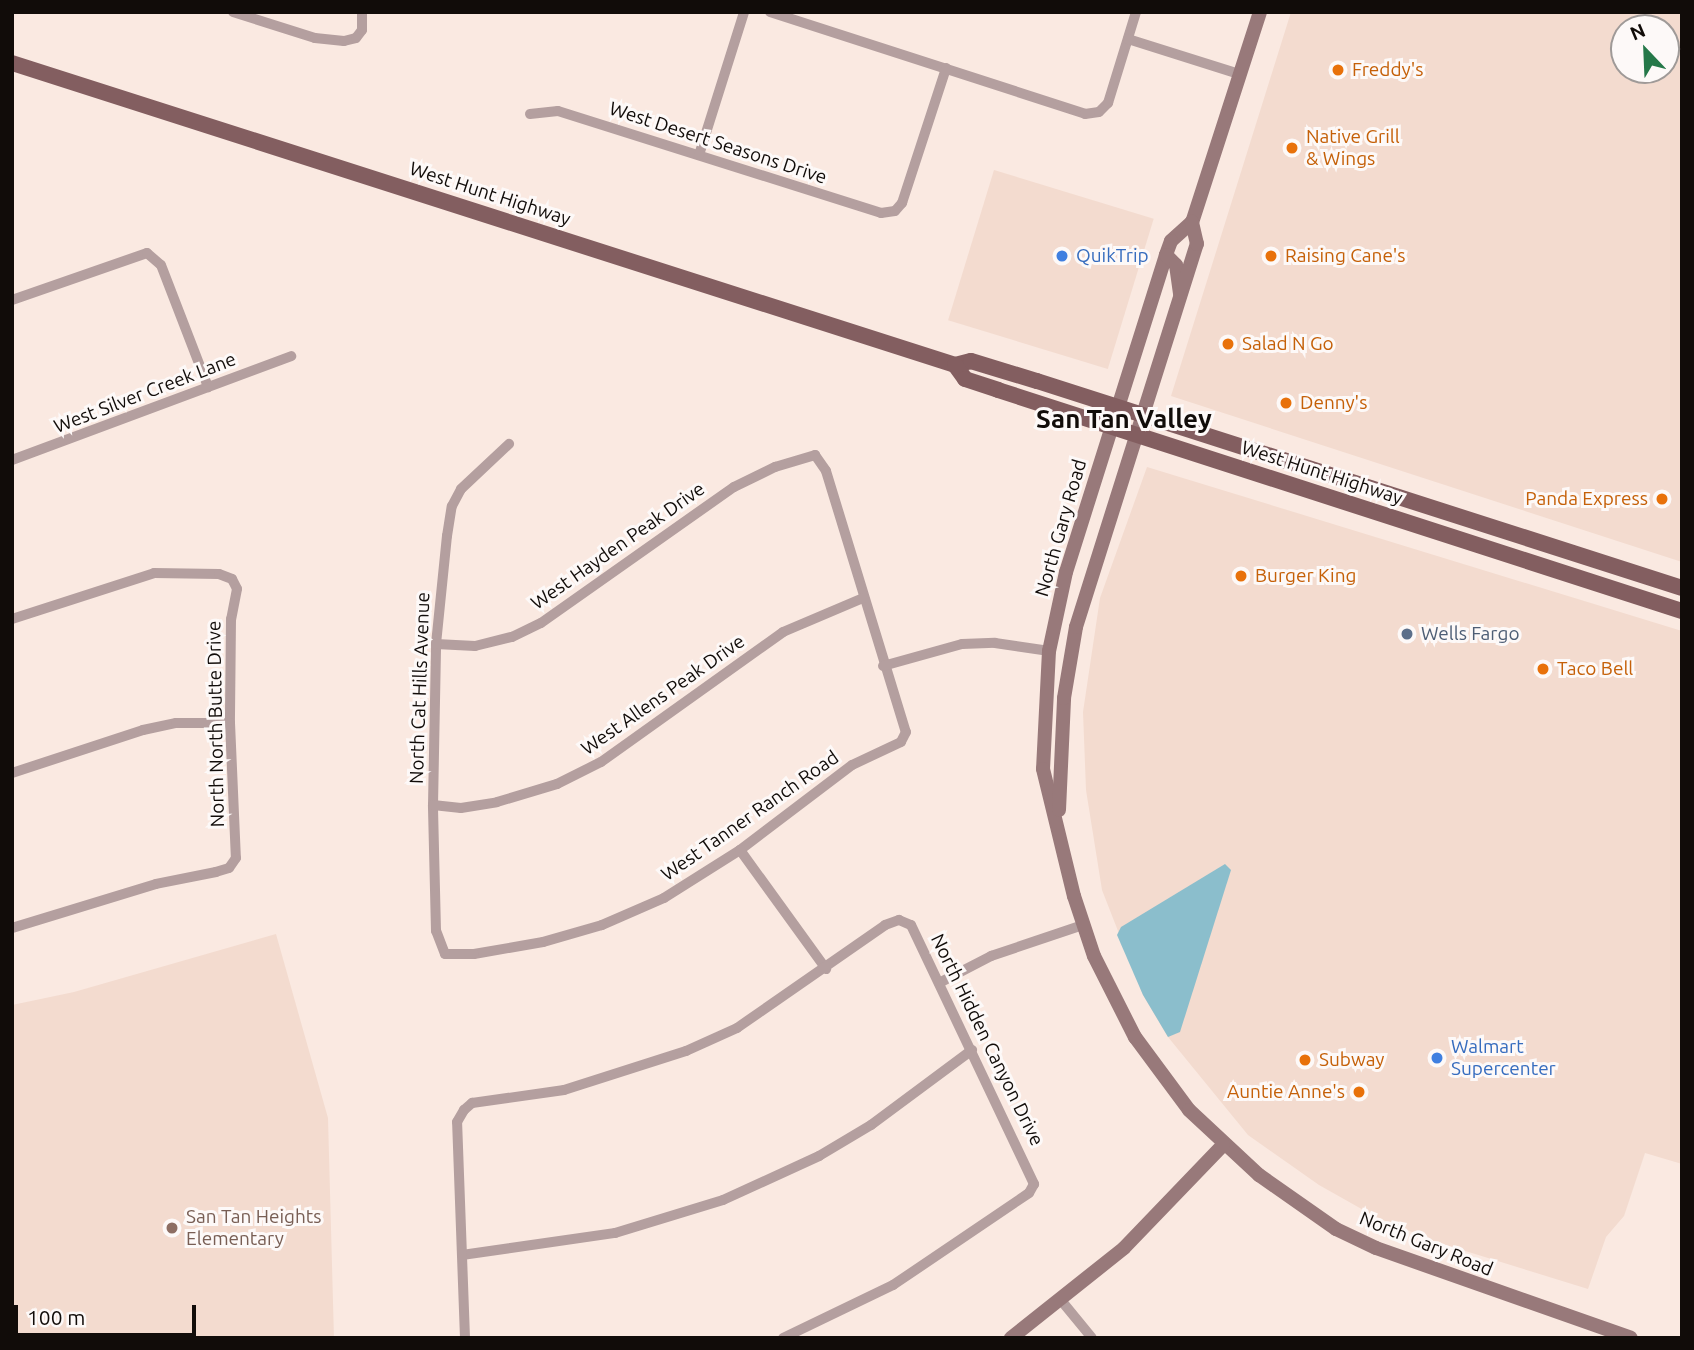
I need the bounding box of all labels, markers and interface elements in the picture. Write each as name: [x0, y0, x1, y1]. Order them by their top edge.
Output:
north arrow: [1610, 14, 1680, 84]
text: N: [1627, 19, 1648, 44]
place label: Freddy's: [1352, 59, 1424, 81]
marker: Freddy's: [1330, 62, 1346, 78]
street label: West Desert Seasons Drive: [606, 97, 830, 189]
place label: Native Grill & Wings: [1306, 126, 1400, 170]
marker: Native Grill & Wings: [1284, 140, 1300, 156]
street label: West Hunt Highway: [407, 157, 573, 231]
place label: QuikTrip: [1076, 245, 1149, 267]
place label: Raising Cane's: [1285, 245, 1406, 267]
marker: QuikTrip: [1054, 248, 1070, 264]
marker: Raising Cane's: [1263, 248, 1279, 264]
place label: Salad N Go: [1242, 333, 1334, 355]
marker: Salad N Go: [1220, 336, 1236, 352]
street label: West Silver Creek Lane: [51, 348, 239, 438]
place label: Denny's: [1300, 392, 1367, 414]
marker: Denny's: [1278, 395, 1294, 411]
district label: San Tan Valley: [1036, 403, 1212, 435]
street label: West Hunt Highway: [1239, 436, 1405, 510]
street label: North Gary Road: [1030, 457, 1092, 599]
street label: West Hayden Peak Drive: [527, 477, 709, 615]
place label: Panda Express: [1525, 488, 1648, 510]
marker: Panda Express: [1654, 491, 1670, 507]
place label: Burger King: [1255, 565, 1356, 587]
marker: Burger King: [1233, 568, 1249, 584]
street label: North Cat Hills Avenue: [405, 592, 435, 784]
street label: North North Butte Drive: [203, 620, 229, 828]
place label: Wells Fargo: [1421, 623, 1520, 645]
marker: Wells Fargo: [1399, 626, 1415, 642]
street label: West Allens Peak Drive: [577, 630, 749, 760]
place label: Taco Bell: [1557, 658, 1633, 680]
marker: Taco Bell: [1535, 661, 1551, 677]
street label: West Tanner Ranch Road: [657, 746, 843, 886]
street label: North Hidden Canyon Drive: [926, 930, 1048, 1150]
place label: Walmart Supercenter: [1451, 1036, 1556, 1080]
place label: Subway: [1319, 1049, 1385, 1071]
marker: Walmart Supercenter: [1429, 1050, 1445, 1066]
marker: Subway: [1297, 1052, 1313, 1068]
place label: Auntie Anne's: [1227, 1081, 1345, 1103]
marker: Auntie Anne's: [1351, 1084, 1367, 1100]
place label: San Tan Heights Elementary: [186, 1206, 322, 1250]
street label: North Gary Road: [1356, 1207, 1496, 1281]
marker: San Tan Heights Elementary: [164, 1220, 180, 1236]
scale bar: [18, 1290, 200, 1334]
text: 100 m: [27, 1305, 85, 1329]

